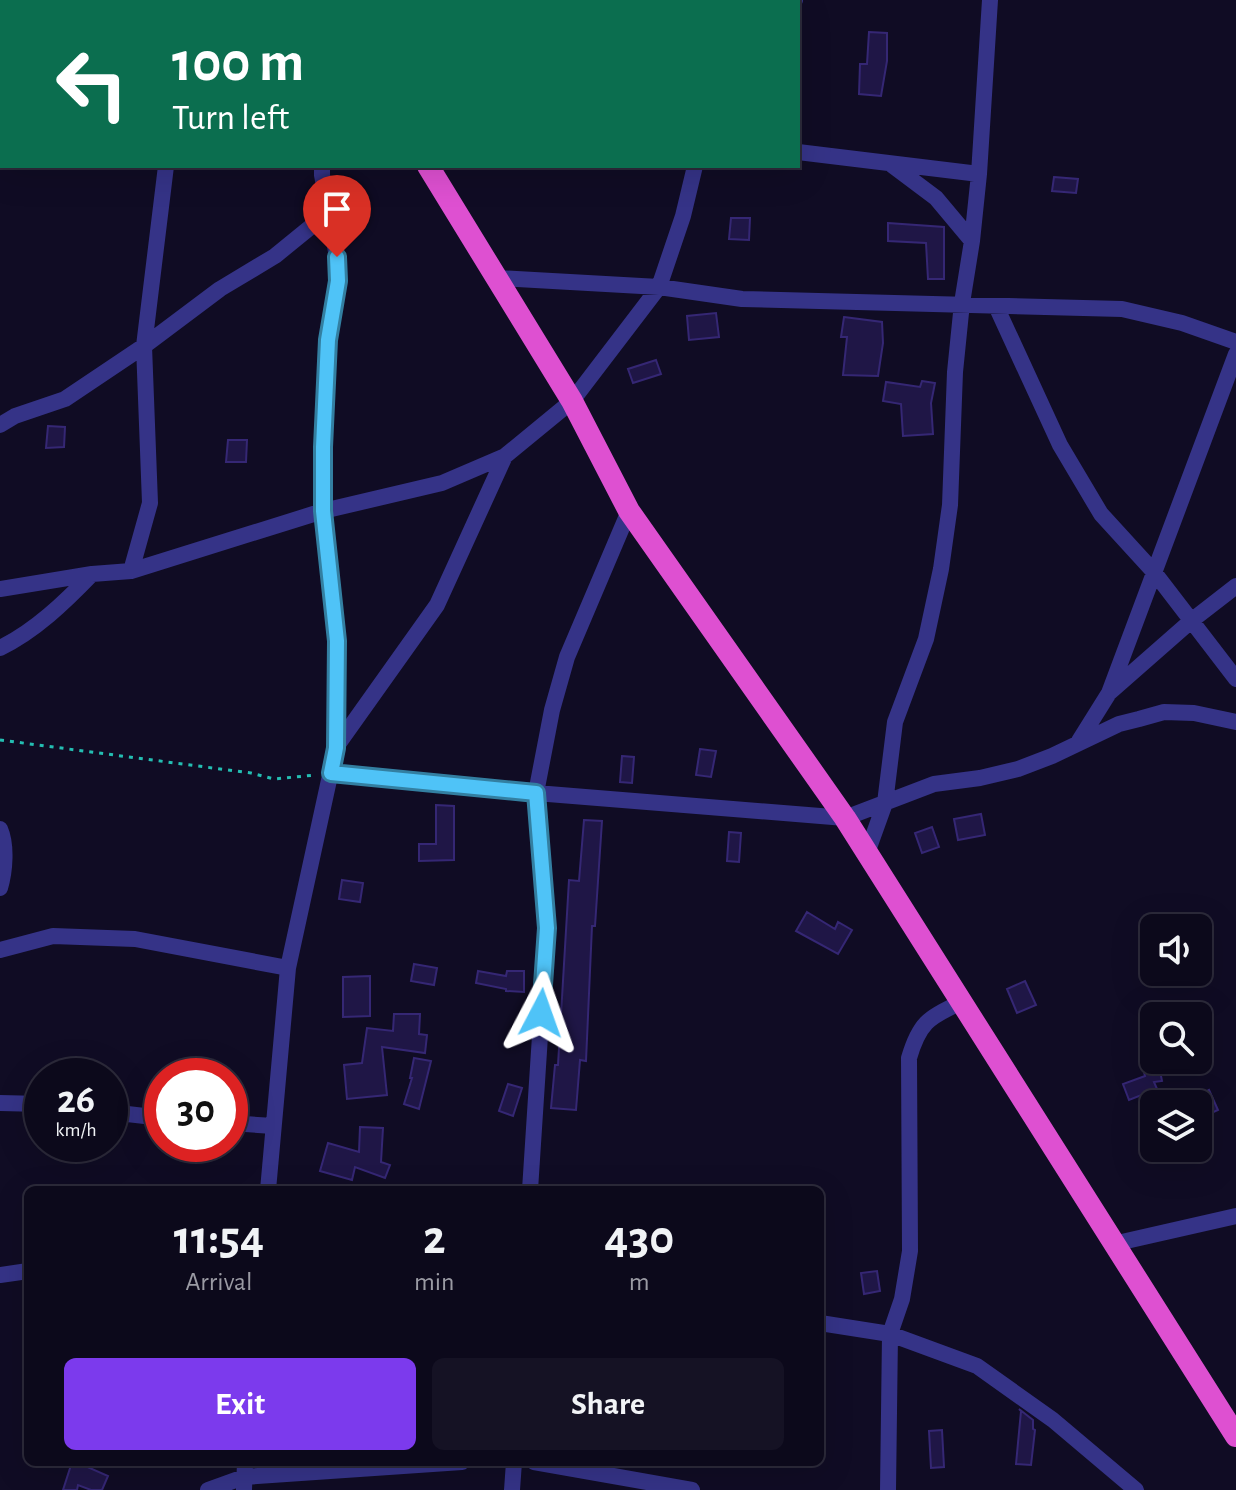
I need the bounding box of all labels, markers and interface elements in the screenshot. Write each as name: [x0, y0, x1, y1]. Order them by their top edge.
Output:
icon: left: [40, 32, 144, 136]
text: 100 m: [172, 35, 304, 91]
text: Turn left: [172, 100, 289, 136]
pin: [303, 175, 371, 257]
icon: arrive: [315, 187, 359, 231]
map controls: [1140, 914, 1212, 1162]
button: sound: [1140, 914, 1212, 986]
position arrow: [499, 971, 583, 1055]
button: search: [1140, 1002, 1212, 1074]
speed limit sign: 30: [144, 1058, 248, 1162]
text: 26: [57, 1080, 95, 1120]
button: layers: [1140, 1090, 1212, 1162]
text: km/h: [55, 1120, 97, 1140]
text: 11:54: [174, 1215, 264, 1263]
text: 2: [423, 1215, 446, 1263]
text: 430: [604, 1215, 674, 1263]
text: Arrival: [186, 1269, 252, 1295]
text: min: [414, 1269, 455, 1295]
text: m: [629, 1269, 650, 1295]
button: Exit: [64, 1358, 416, 1450]
button: Share: [432, 1358, 784, 1450]

